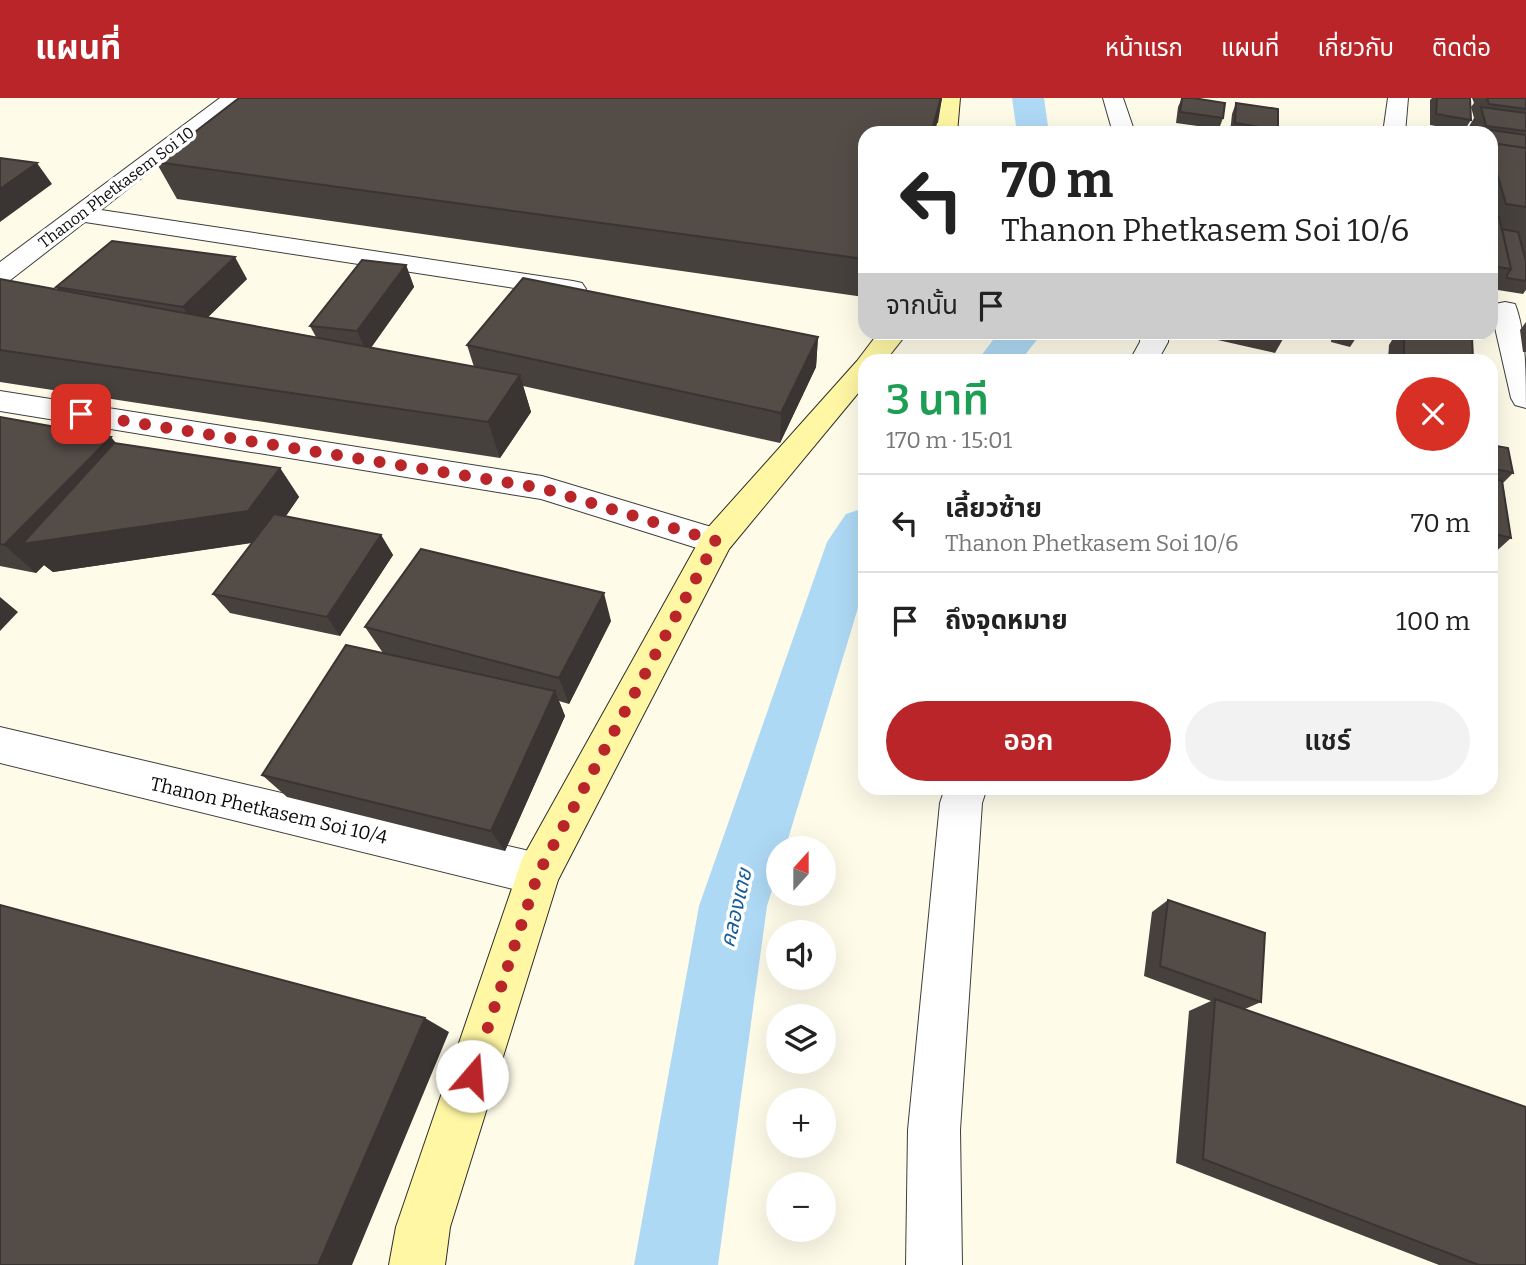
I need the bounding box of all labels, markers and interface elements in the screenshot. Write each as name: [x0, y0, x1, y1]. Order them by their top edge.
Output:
text: แผนที่: [35, 28, 121, 68]
text: หน้าแรก: [1105, 34, 1183, 62]
text: แผนที่: [1221, 34, 1279, 62]
text: เกี่ยวกับ: [1317, 34, 1394, 62]
text: ติดต่อ: [1432, 34, 1491, 62]
street label: Thanon Phetkasem Soi 10: [35, 123, 198, 252]
text: 70 m: [1001, 151, 1113, 210]
icon: left: [886, 154, 977, 245]
text: Thanon Phetkasem Soi 10/6: [1001, 211, 1409, 249]
icon: arrive: [972, 287, 1010, 325]
text: จากนั้น: [886, 290, 958, 321]
text: 3 นาที: [886, 375, 989, 425]
button: close: [1396, 377, 1470, 451]
pin: [51, 384, 111, 444]
icon: arrive: [62, 395, 100, 433]
text: 170 m · 15:01: [886, 426, 1012, 454]
text: เลี้ยวซ้าย: [945, 493, 1042, 524]
icon: left: [886, 504, 924, 542]
text: 70 m: [1411, 508, 1470, 539]
text: Thanon Phetkasem Soi 10/6: [945, 529, 1239, 557]
icon: arrive: [886, 602, 924, 640]
text: ถึงจุดหมาย: [945, 605, 1068, 636]
text: 100 m: [1396, 606, 1470, 637]
button: ออก: [886, 701, 1171, 781]
button: แชร์: [1185, 701, 1470, 781]
street label: Thanon Phetkasem Soi 10/4: [148, 772, 390, 849]
north arrow: [766, 836, 836, 906]
map controls: [766, 836, 836, 1242]
water label: คลองเตย: [714, 865, 758, 950]
button: sound: [766, 920, 836, 990]
button: layers: [766, 1004, 836, 1074]
position arrow: [435, 1039, 509, 1113]
button: +: [766, 1088, 836, 1158]
button: −: [766, 1172, 836, 1242]

